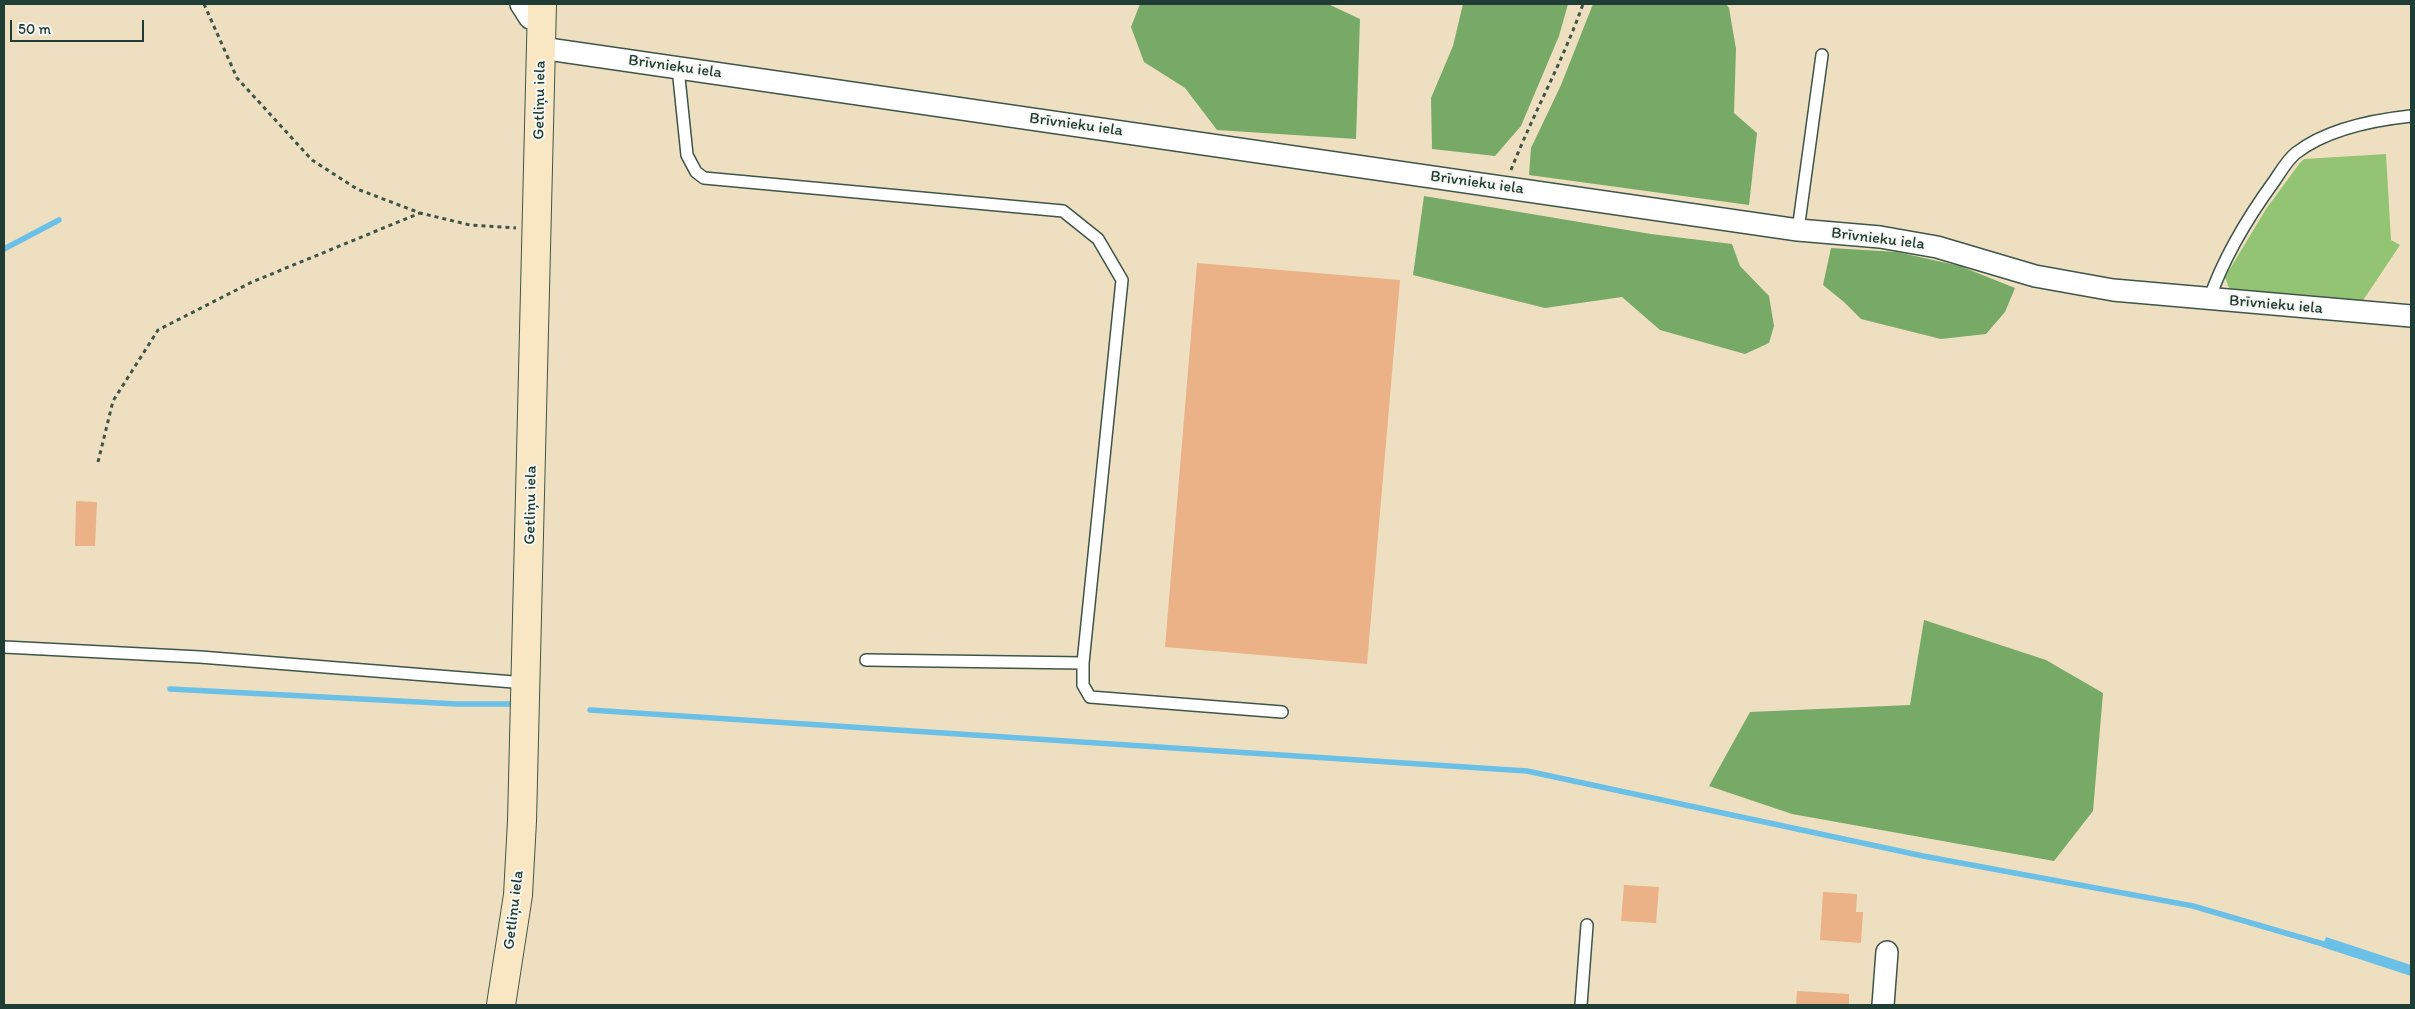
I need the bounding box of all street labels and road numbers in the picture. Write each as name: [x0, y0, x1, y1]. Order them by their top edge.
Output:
street label: Brīvnieku iela: [627, 51, 723, 83]
street label: Getliņu iela: [530, 60, 550, 140]
street label: Brīvnieku iela: [1028, 109, 1124, 141]
street label: Brīvnieku iela: [1429, 167, 1525, 199]
street label: Brīvnieku iela: [1830, 224, 1926, 254]
street label: Brīvnieku iela: [2228, 291, 2324, 319]
street label: Getliņu iela: [521, 465, 541, 545]
street label: Getliņu iela: [500, 869, 528, 951]

